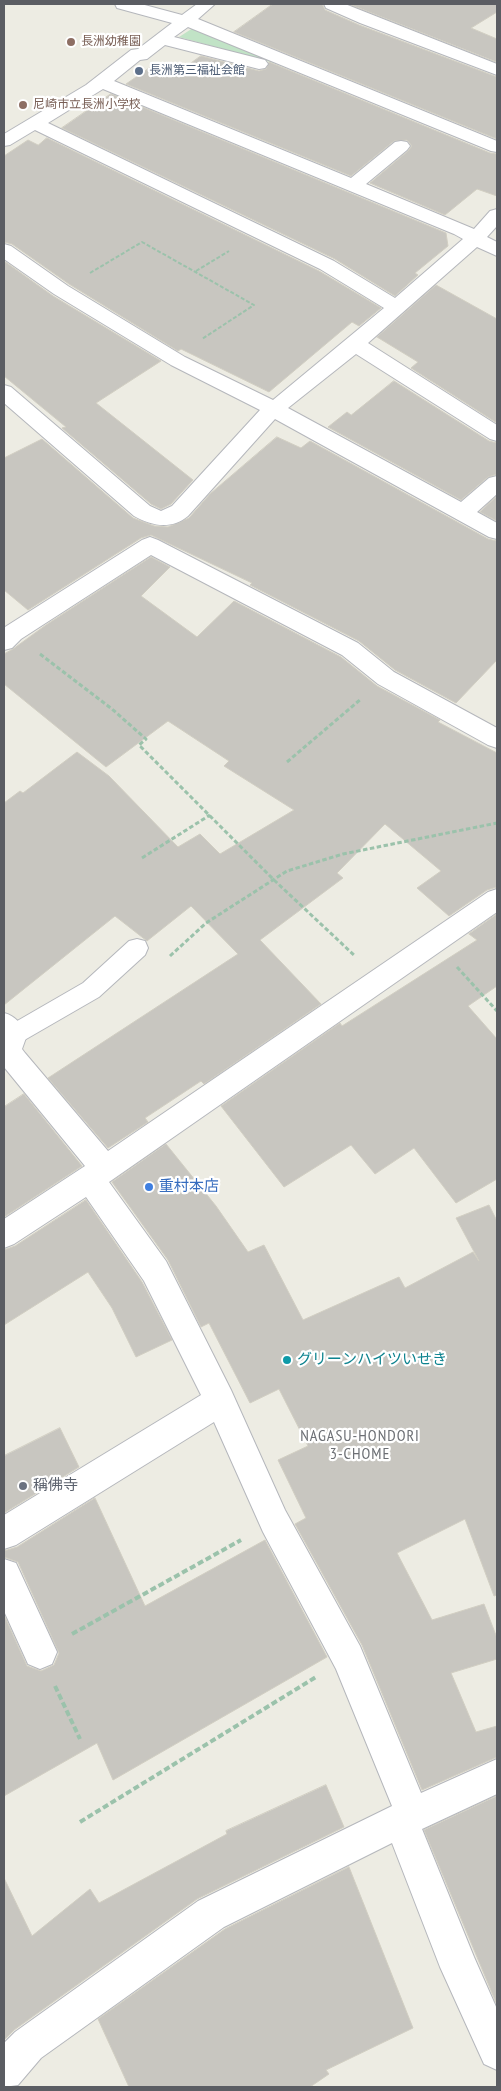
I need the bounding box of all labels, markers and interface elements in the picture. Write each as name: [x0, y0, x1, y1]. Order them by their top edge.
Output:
place label: 長洲幼稚園: [81, 35, 141, 49]
marker: 長洲幼稚園: [65, 36, 77, 48]
place label: 長洲第三福祉会館: [149, 64, 245, 78]
marker: 長洲第三福祉会館: [133, 65, 145, 77]
place label: 尼崎市立長洲小学校: [33, 98, 141, 112]
marker: 尼崎市立長洲小学校: [17, 99, 29, 111]
place label: 重村本店: [159, 1178, 219, 1196]
marker: 重村本店: [143, 1181, 155, 1193]
place label: グリーンハイツいせき: [297, 1351, 447, 1369]
marker: グリーンハイツいせき: [281, 1354, 293, 1366]
district label: NAGASU-HONDORI 3-CHOME: [298, 1426, 422, 1464]
place label: 稱佛寺: [33, 1477, 78, 1495]
marker: 稱佛寺: [17, 1480, 29, 1492]

